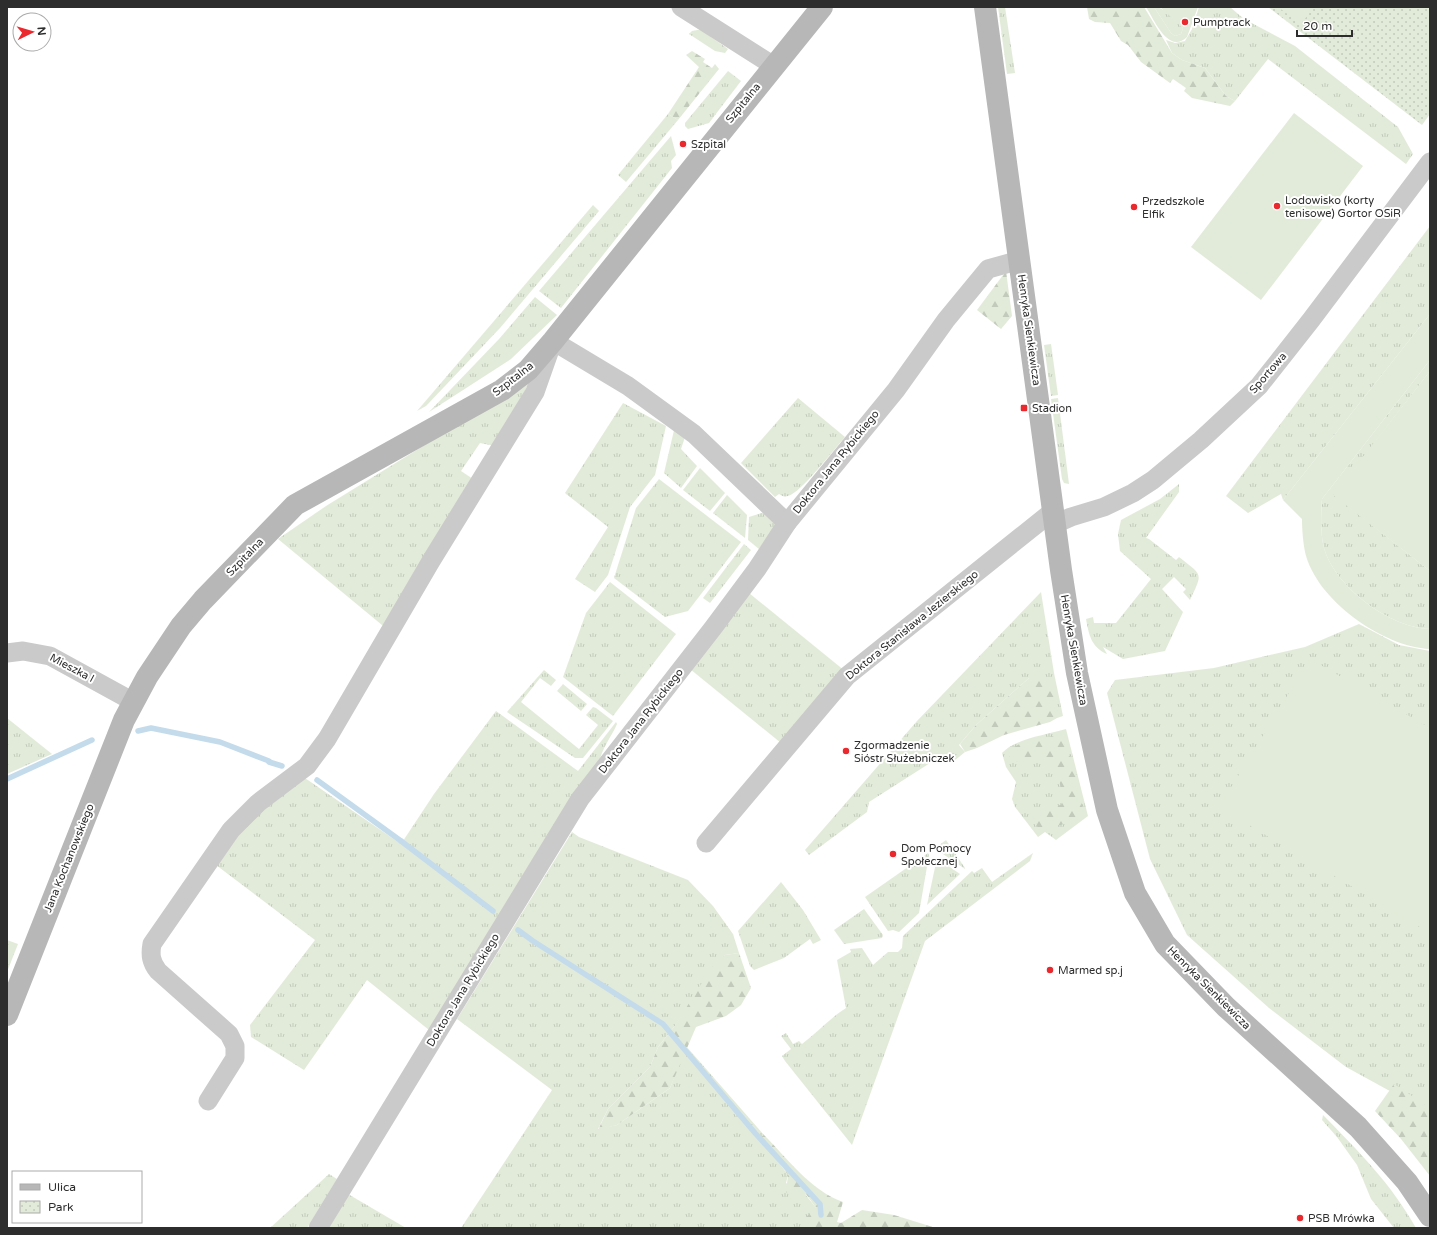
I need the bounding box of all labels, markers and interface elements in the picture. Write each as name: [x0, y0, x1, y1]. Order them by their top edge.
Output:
north arrow: [12, 12, 52, 52]
scale bar: [1297, 12, 1352, 38]
place label: Pumptrack: [1193, 16, 1250, 29]
marker: Pumptrack: [1180, 17, 1190, 27]
text: 20 m: [1303, 19, 1332, 33]
text: N: [35, 26, 48, 36]
street label: Szpitalna: [723, 80, 763, 126]
place label: Szpital: [691, 138, 726, 151]
marker: Szpital: [678, 139, 688, 149]
place label: Lodowisko (korty tenisowe) Gortor OSiR: [1285, 194, 1401, 220]
place label: Przedszkole Elfik: [1142, 195, 1204, 221]
marker: Lodowisko (korty tenisowe) Gortor OSiR: [1272, 201, 1282, 211]
marker: Przedszkole Elfik: [1129, 202, 1139, 212]
street label: Henryka Sienkiewicza: [1015, 273, 1043, 387]
street label: Sportowa: [1247, 350, 1289, 396]
street label: Szpitalna: [490, 359, 536, 399]
place label: Stadion: [1032, 402, 1072, 415]
marker: Stadion: [1019, 403, 1029, 413]
street label: Doktora Jana Rybickiego: [790, 407, 882, 517]
street label: Szpitalna: [224, 535, 266, 579]
street label: Doktora Stanisława Jezierskiego: [843, 567, 981, 683]
street label: Henryka Sienkiewicza: [1058, 594, 1090, 706]
street label: Mieszka I: [48, 651, 96, 685]
street label: Doktora Jana Rybickiego: [596, 666, 686, 776]
place label: Zgormadzenie Sióstr Służebniczek: [854, 739, 955, 765]
marker: Zgormadzenie Sióstr Służebniczek: [841, 746, 851, 756]
street label: Jana Kochanowskiego: [41, 802, 97, 914]
place label: Dom Pomocy Społecznej: [901, 842, 971, 868]
marker: Dom Pomocy Społecznej: [888, 849, 898, 859]
street label: Doktora Jana Rybickiego: [424, 931, 502, 1049]
street label: Henryka Sienkiewicza: [1165, 944, 1253, 1032]
place label: Marmed sp.j: [1058, 964, 1123, 977]
marker: Marmed sp.j: [1045, 965, 1055, 975]
legend: [12, 1171, 142, 1223]
text: Ulica: [48, 1180, 76, 1194]
text: Park: [48, 1200, 74, 1214]
place label: PSB Mrówka: [1308, 1212, 1375, 1225]
marker: PSB Mrówka: [1295, 1213, 1305, 1223]

